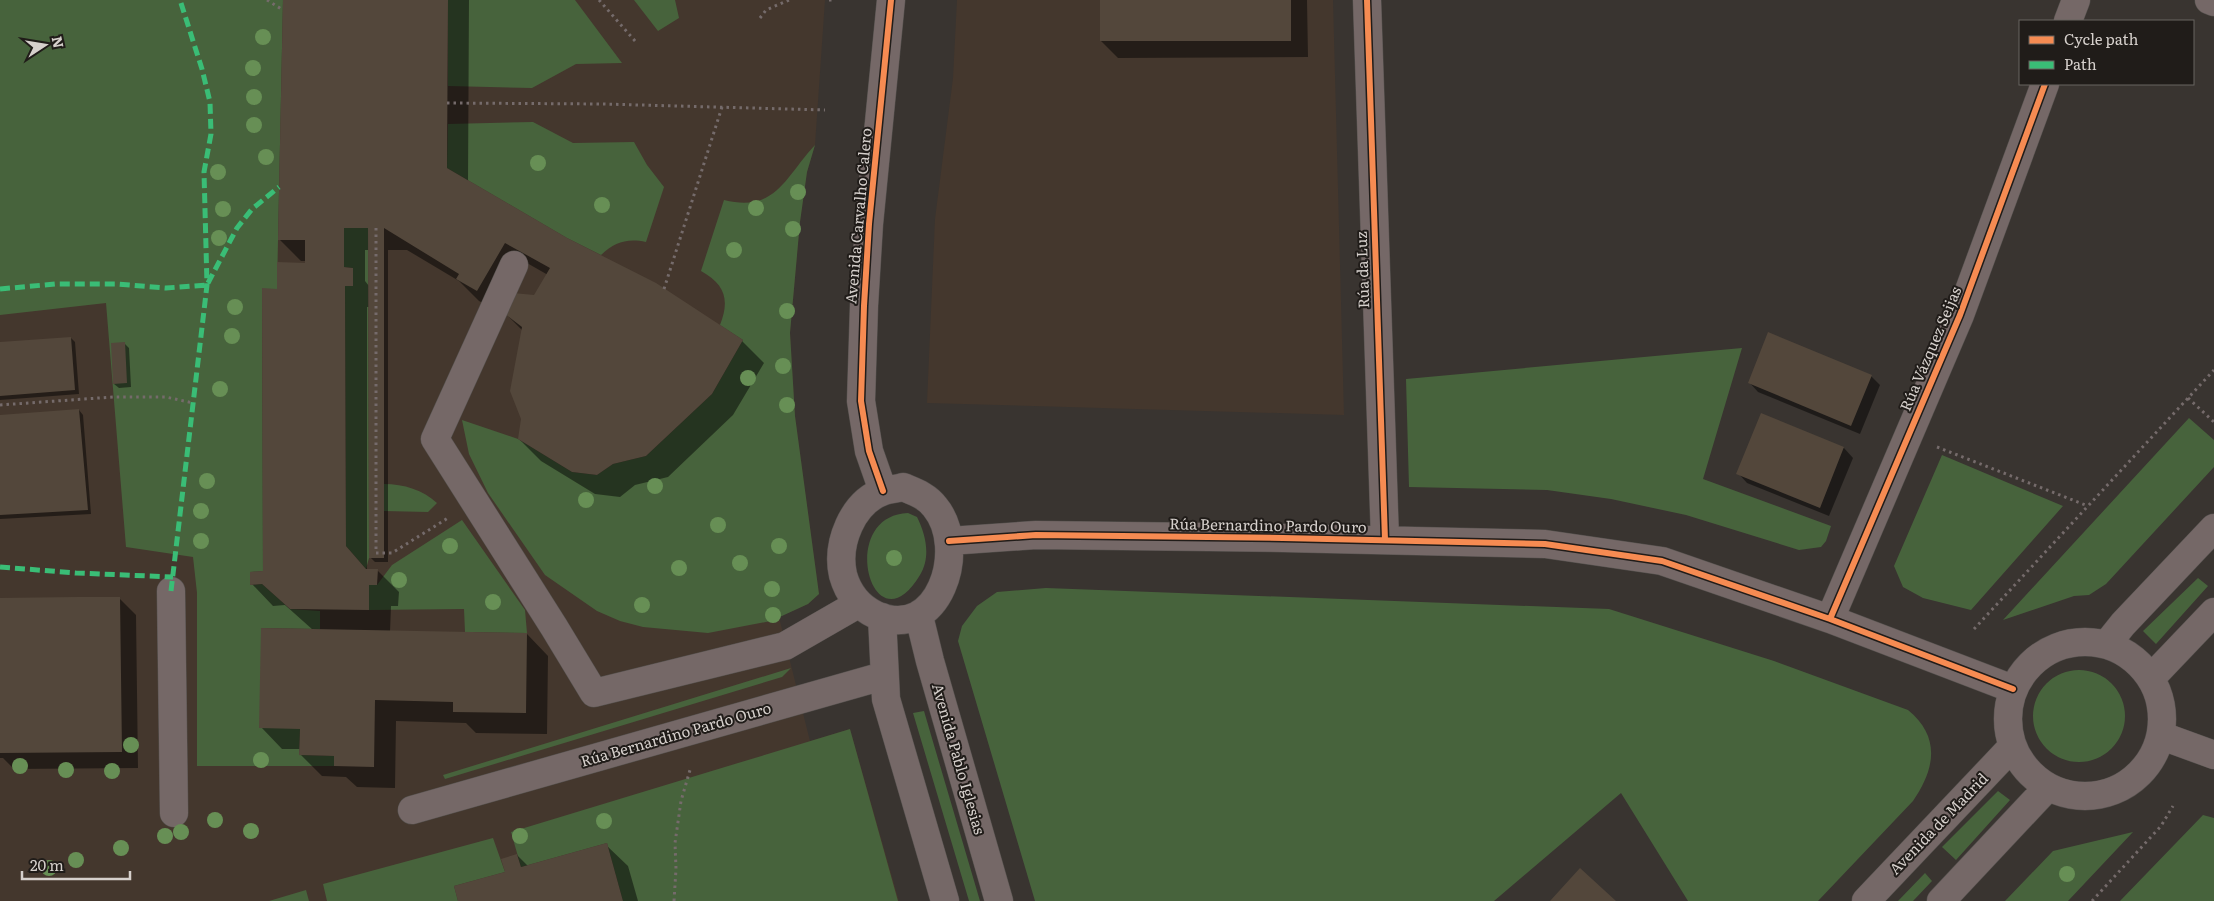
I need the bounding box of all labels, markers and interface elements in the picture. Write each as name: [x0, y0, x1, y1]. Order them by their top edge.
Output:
north arrow: [20, 20, 70, 70]
legend: [2019, 20, 2194, 85]
text: Cycle path: [2064, 27, 2139, 50]
text: N: [48, 34, 70, 50]
text: Path: [2064, 52, 2097, 75]
street label: Avenida Carvalho Calero: [838, 127, 877, 305]
street label: Rúa da Luz: [1349, 231, 1374, 309]
street label: Rúa Vázquez Seijas: [1893, 282, 1966, 414]
street label: Rúa Bernardino Pardo Ouro: [1169, 511, 1367, 538]
street label: Avenida Pablo Iglesias: [927, 680, 992, 837]
street label: Rúa Bernardino Pardo Ouro: [578, 695, 774, 772]
street label: Avenida de Madrid: [1883, 767, 1993, 879]
scale bar: [22, 848, 130, 880]
text: 20 m: [30, 853, 64, 876]

